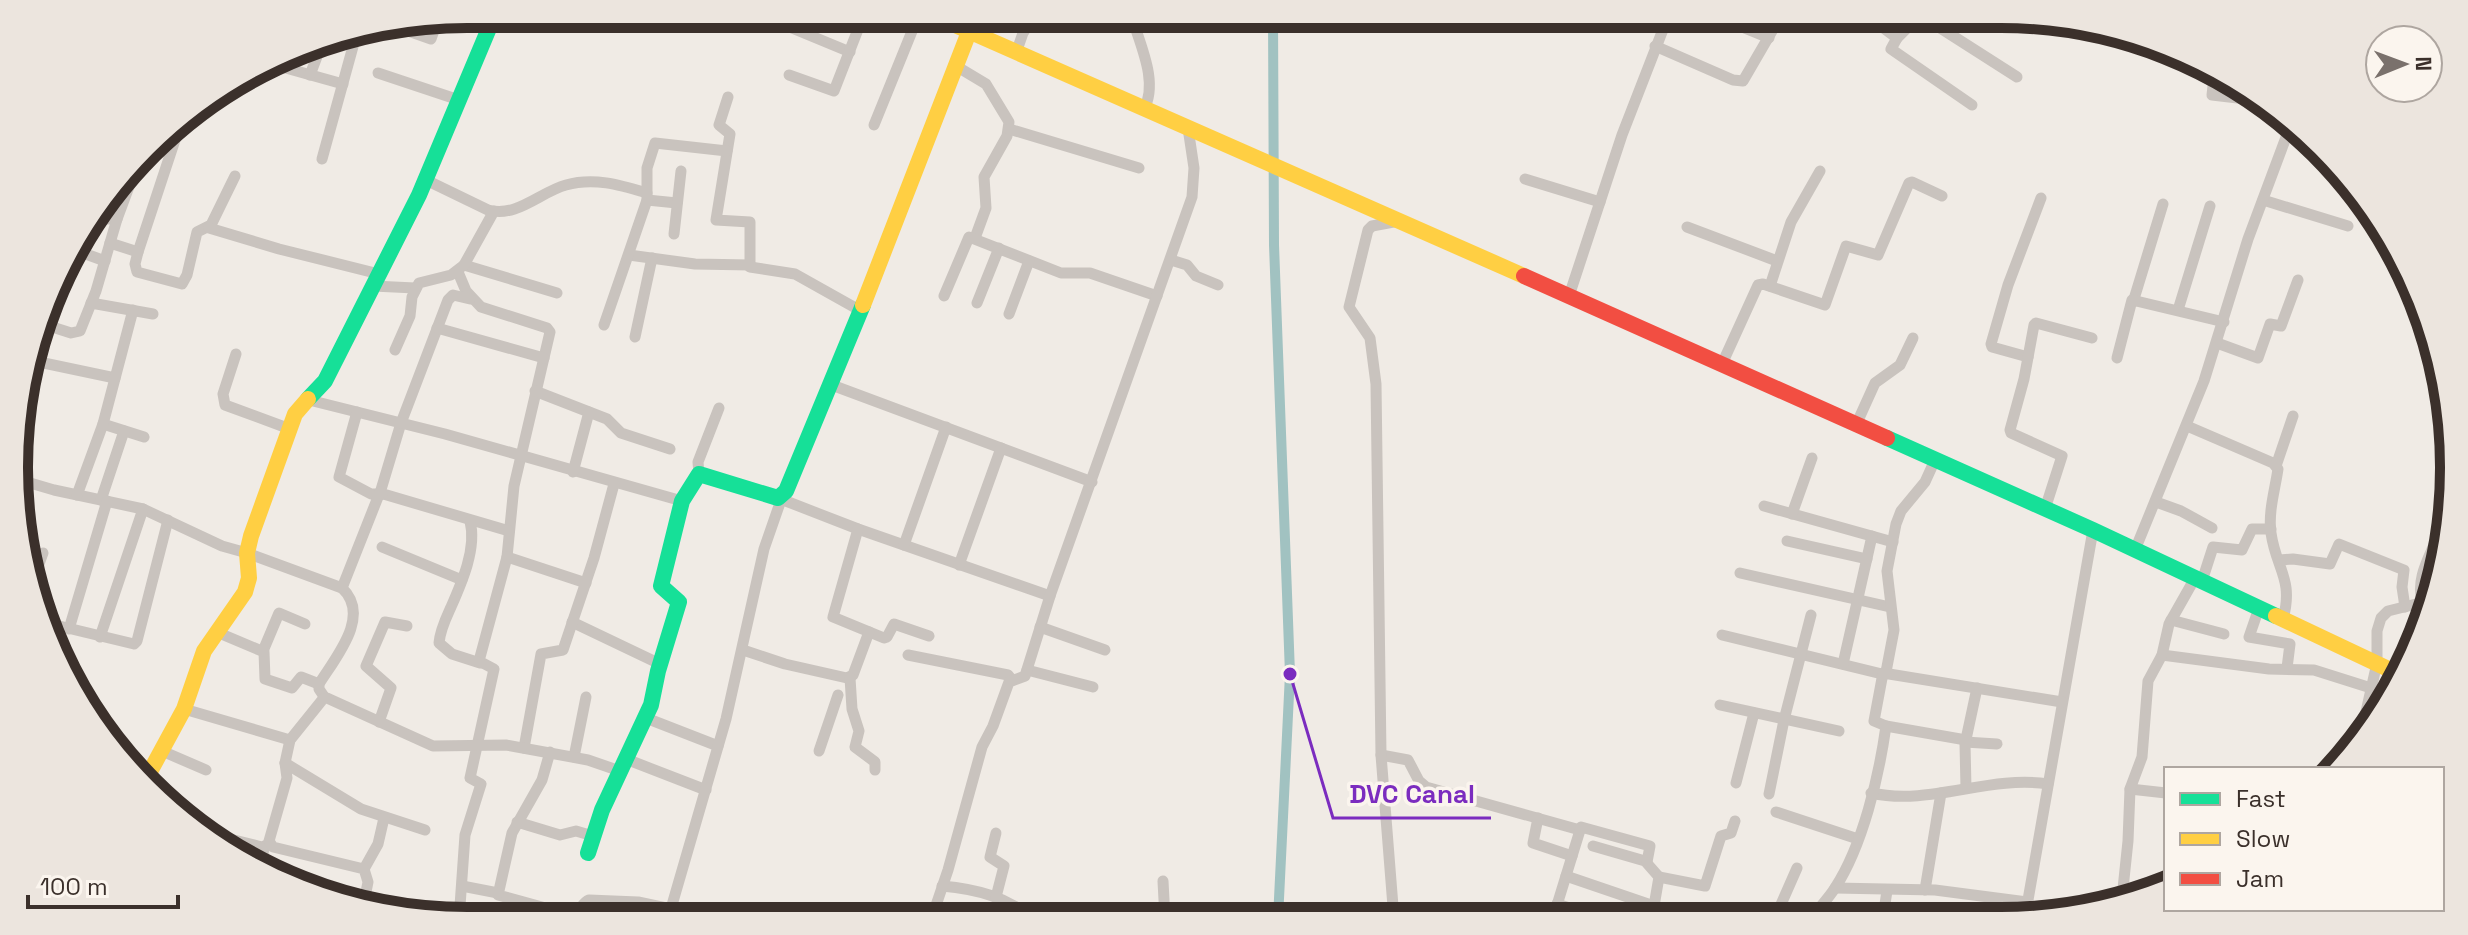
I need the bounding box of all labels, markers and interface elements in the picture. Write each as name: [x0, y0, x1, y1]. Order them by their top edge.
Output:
north arrow: [2364, 24, 2444, 104]
text: N: [2410, 56, 2438, 71]
legend: [2164, 767, 2444, 911]
callout: DVC Canal: [1333, 768, 1491, 818]
text: DVC Canal: [1349, 777, 1475, 811]
text: Fast: [2236, 783, 2286, 814]
text: Slow: [2236, 823, 2290, 854]
scale bar: [28, 859, 178, 909]
text: Jam: [2236, 863, 2284, 894]
text: 100 m: [40, 871, 108, 902]

